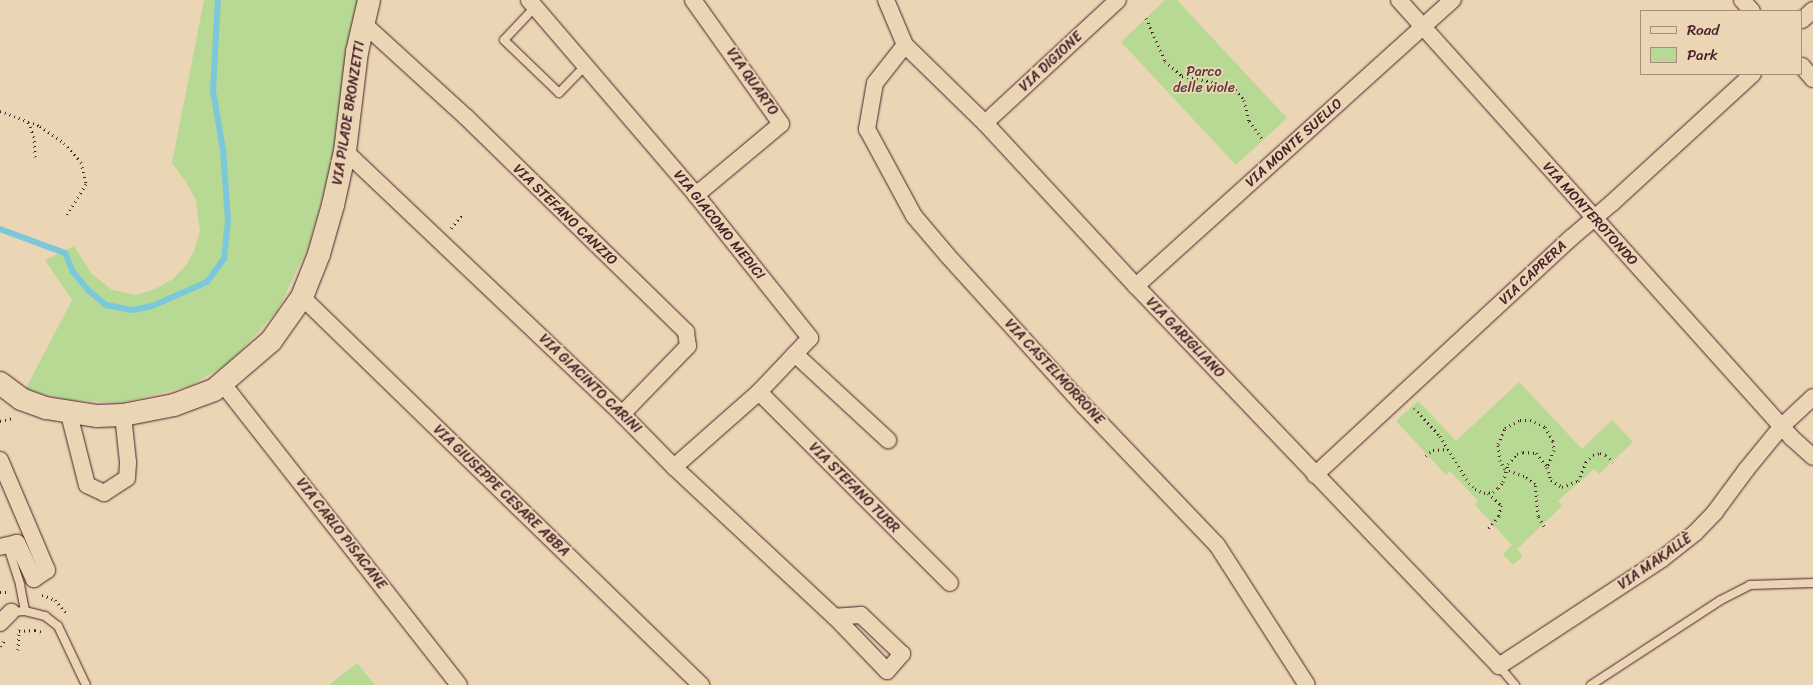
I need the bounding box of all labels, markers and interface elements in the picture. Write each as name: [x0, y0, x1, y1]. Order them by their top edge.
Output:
legend: [1640, 10, 1803, 75]
text: Road: [1687, 17, 1719, 43]
street label: VIA DIGIONE: [1016, 28, 1086, 96]
street label: VIA PILADE BRONZETTI: [329, 39, 369, 187]
text: Park: [1687, 42, 1718, 68]
street label: VIA QUARTO: [723, 45, 781, 119]
park label: Parco delle viole: [1173, 64, 1235, 96]
street label: VIA MONTE SUELLO: [1243, 96, 1345, 190]
street label: VIA MONTEROTONDO: [1539, 159, 1641, 269]
street label: VIA STEFANO CANZIO: [509, 161, 621, 269]
street label: VIA GIACOMO MEDICI: [670, 167, 768, 283]
street label: VIA CAPRERA: [1496, 237, 1570, 309]
street label: VIA GARIGLIANO: [1143, 294, 1227, 382]
street label: VIA CASTELMORRONE: [1000, 315, 1108, 429]
street label: VIA GIACINTO CARINI: [534, 330, 646, 438]
street label: VIA GIUSEPPE CESARE ABBA: [429, 421, 573, 561]
street label: VIA STEFANO TURR: [804, 438, 904, 538]
street label: VIA CARLO PISACANE: [292, 474, 390, 594]
street label: VIA MAKALLÈ: [1615, 531, 1695, 593]

